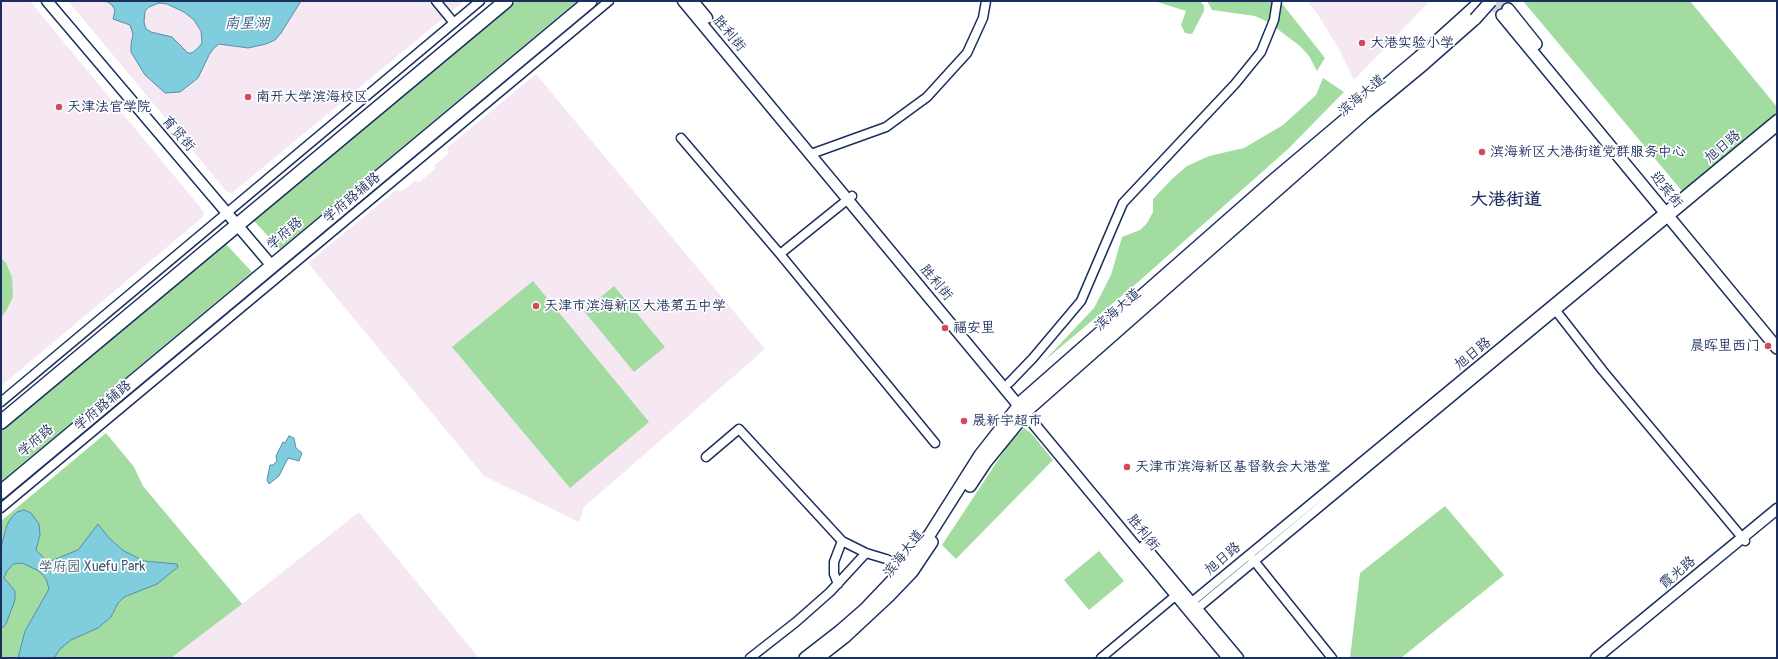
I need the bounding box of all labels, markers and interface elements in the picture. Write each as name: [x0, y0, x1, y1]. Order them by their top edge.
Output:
street label: 胜利街: [709, 13, 749, 55]
water label: 南星湖: [225, 15, 269, 33]
place label: 大港实验小学: [1370, 35, 1454, 51]
marker: 大港实验小学: [1357, 38, 1367, 48]
street label: 滨海大道: [1335, 72, 1389, 120]
place label: 南开大学滨海校区: [256, 89, 368, 105]
marker: 南开大学滨海校区: [243, 92, 253, 102]
place label: 天津法官学院: [67, 99, 151, 115]
marker: 天津法官学院: [54, 102, 64, 112]
street label: 育贤街: [158, 113, 198, 155]
street label: 旭日路: [1702, 127, 1744, 167]
place label: 滨海新区大港街道党群服务中心: [1490, 144, 1686, 160]
marker: 滨海新区大港街道党群服务中心: [1477, 147, 1487, 157]
street label: 迎宾街: [1646, 168, 1686, 212]
street label: 学府路辅路: [320, 169, 384, 227]
district label: 大港街道: [1470, 189, 1542, 211]
street label: 学府路: [264, 214, 306, 254]
street label: 胜利街: [916, 262, 956, 304]
street label: 滨海大道: [1091, 285, 1145, 335]
place label: 天津市滨海新区大港第五中学: [544, 298, 726, 314]
marker: 天津市滨海新区大港第五中学: [531, 301, 541, 311]
place label: 福安里: [953, 320, 995, 336]
marker: 福安里: [940, 323, 950, 333]
street label: 旭日路: [1451, 334, 1495, 374]
place label: 晨晖里西门: [1690, 338, 1760, 354]
marker: 晨晖里西门: [1763, 341, 1773, 351]
street label: 学府路辅路: [71, 377, 135, 435]
place label: 晟新宇超市: [972, 413, 1042, 429]
marker: 晟新宇超市: [959, 416, 969, 426]
street label: 学府路: [15, 421, 57, 461]
place label: 天津市滨海新区基督教会大港堂: [1135, 459, 1331, 475]
marker: 天津市滨海新区基督教会大港堂: [1122, 462, 1132, 472]
street label: 胜利街: [1123, 511, 1163, 555]
street label: 滨海大道: [880, 527, 928, 581]
street label: 旭日路: [1202, 539, 1244, 579]
street label: 霞光路: [1657, 553, 1699, 593]
park label: 学府园 Xuefu Park: [39, 559, 145, 575]

